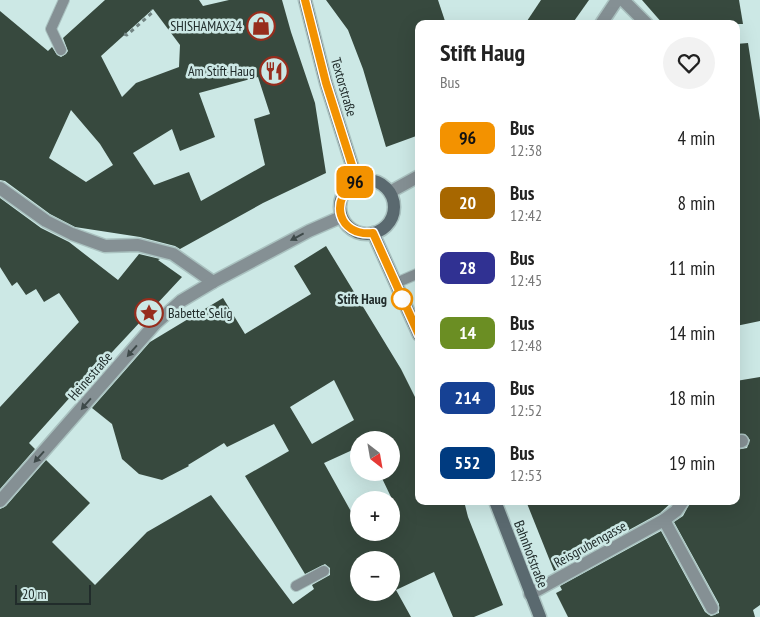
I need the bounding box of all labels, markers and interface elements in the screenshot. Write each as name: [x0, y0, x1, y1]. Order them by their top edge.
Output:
shop icon: SHISHAMAX24: [246, 11, 276, 41]
place label: SHISHAMAX24: [170, 17, 243, 35]
text: Stift Haug: [440, 37, 525, 68]
button: heart: [663, 37, 715, 89]
restaurant icon: Am Stift Haug: [259, 56, 289, 86]
street label: Textorstraße: [327, 56, 361, 119]
place label: Am Stift Haug: [188, 62, 255, 80]
text: Bus: [440, 72, 460, 92]
text: Bus: [510, 116, 534, 140]
text: 96: [459, 126, 476, 149]
text: 4 min: [678, 126, 715, 150]
text: 12:38: [510, 140, 542, 160]
line badge: 96: [332, 166, 378, 198]
text: 96: [346, 170, 364, 193]
text: Bus: [510, 181, 534, 205]
text: 20: [459, 191, 476, 214]
text: 8 min: [678, 191, 715, 215]
text: 12:42: [510, 205, 542, 225]
one-way arrow: [290, 233, 304, 241]
text: Bus: [510, 246, 534, 270]
text: 28: [459, 256, 476, 279]
text: 11 min: [669, 256, 715, 280]
text: 12:45: [510, 270, 542, 290]
marker: Stift Haug: [391, 288, 413, 310]
place label: Stift Haug: [337, 290, 387, 308]
place icon: Babette Selig: [134, 298, 164, 328]
place label: Babette Selig: [168, 304, 233, 322]
text: Bus: [510, 311, 534, 335]
text: 14: [459, 321, 476, 344]
text: 14 min: [669, 321, 715, 345]
text: 12:48: [510, 335, 542, 355]
one-way arrow: [127, 345, 138, 357]
street label: Heinestraße: [64, 348, 116, 404]
text: Bus: [510, 376, 534, 400]
text: 214: [455, 386, 480, 409]
text: 18 min: [669, 386, 715, 410]
one-way arrow: [81, 398, 92, 410]
text: 12:52: [510, 400, 542, 420]
north arrow: [350, 431, 400, 481]
map controls: [350, 431, 400, 601]
text: Bus: [510, 441, 534, 465]
one-way arrow: [33, 450, 45, 462]
text: 552: [455, 451, 480, 474]
text: 19 min: [669, 451, 715, 475]
text: 12:53: [510, 465, 542, 485]
button: +: [350, 491, 400, 541]
street label: Reisgrubengasse: [550, 516, 630, 571]
street label: Bahnhofstraße: [510, 518, 552, 590]
button: −: [350, 551, 400, 601]
scale bar: [15, 582, 91, 605]
text: 20 m: [22, 585, 47, 603]

